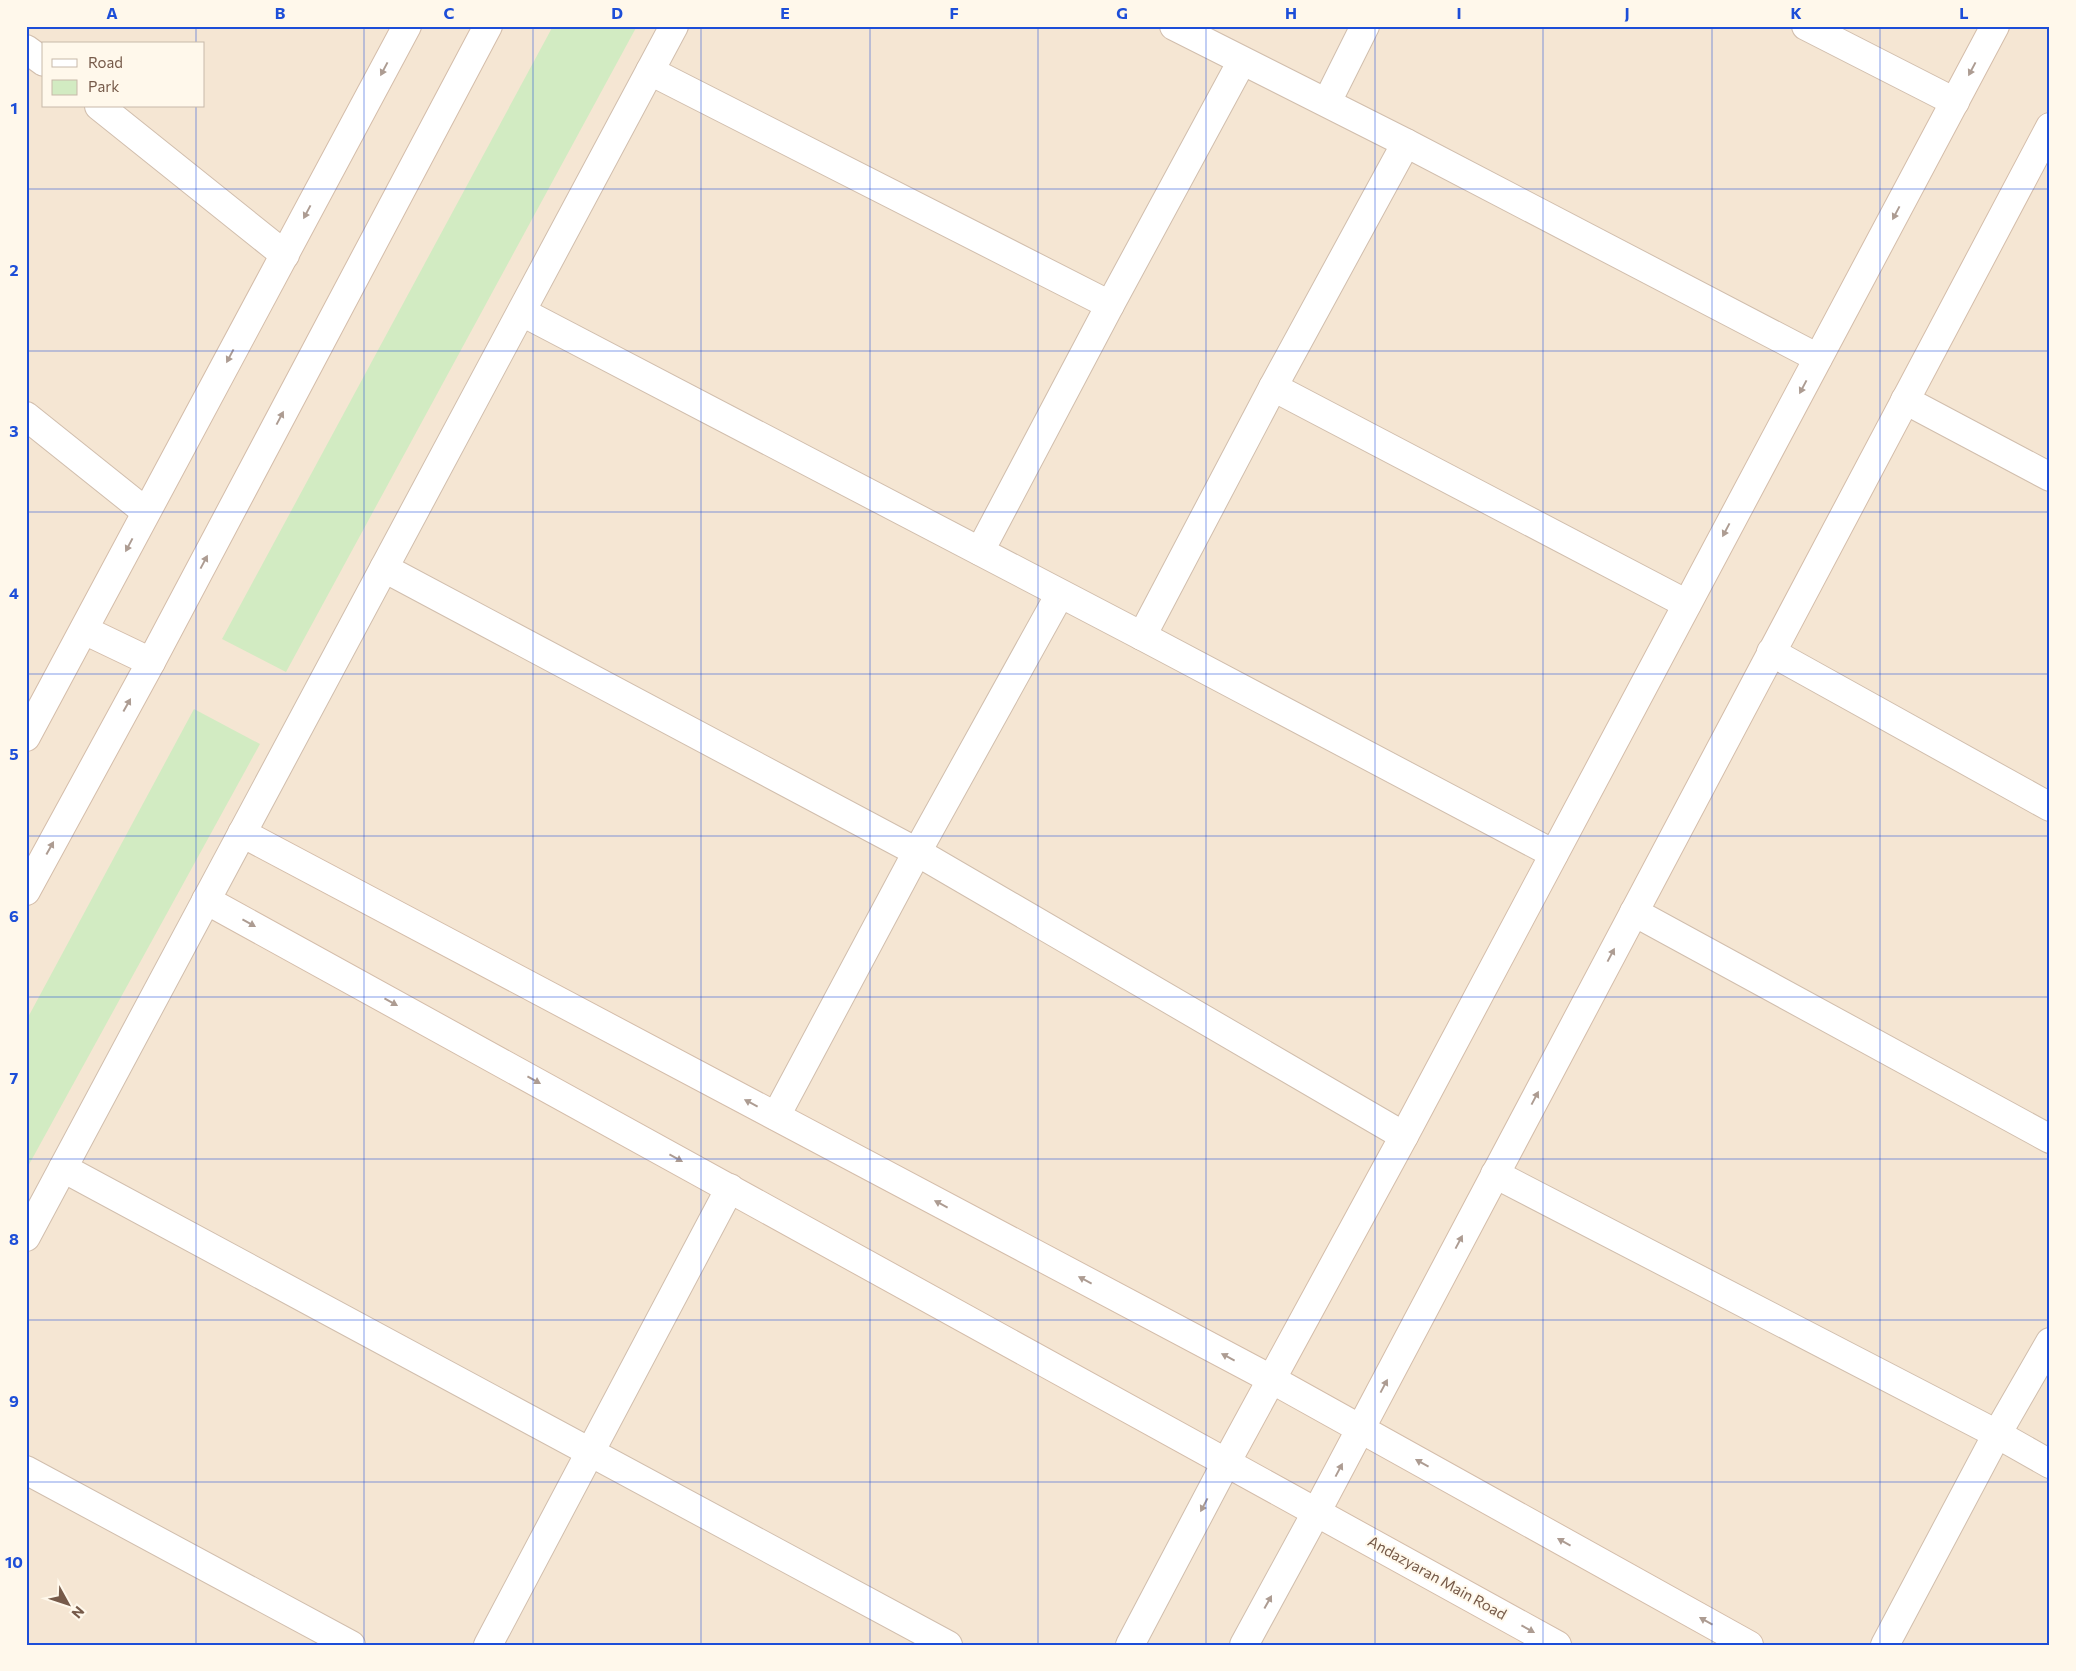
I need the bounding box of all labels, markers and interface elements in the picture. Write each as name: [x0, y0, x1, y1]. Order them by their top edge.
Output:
text: A: [106, 3, 118, 22]
text: B: [275, 3, 286, 22]
text: C: [444, 3, 455, 22]
text: D: [611, 3, 623, 22]
text: E: [780, 3, 790, 22]
text: F: [949, 3, 959, 22]
text: G: [1116, 3, 1128, 22]
text: H: [1285, 3, 1297, 22]
text: I: [1456, 3, 1462, 22]
text: J: [1624, 3, 1630, 22]
text: K: [1790, 3, 1802, 22]
text: L: [1959, 3, 1969, 22]
legend: [42, 42, 205, 108]
text: Road: [88, 53, 123, 71]
one-way arrow: [380, 62, 388, 77]
one-way arrow: [1968, 62, 1976, 77]
text: Park: [88, 77, 119, 95]
text: 1: [10, 98, 18, 117]
one-way arrow: [303, 205, 311, 220]
one-way arrow: [1892, 205, 1900, 220]
text: 2: [9, 260, 19, 279]
one-way arrow: [226, 349, 235, 362]
one-way arrow: [1798, 380, 1807, 394]
one-way arrow: [276, 411, 284, 426]
text: 3: [9, 421, 19, 440]
one-way arrow: [1722, 523, 1730, 538]
one-way arrow: [125, 538, 133, 552]
one-way arrow: [200, 554, 208, 569]
text: 4: [9, 583, 19, 602]
one-way arrow: [123, 698, 132, 712]
text: 5: [9, 744, 19, 763]
one-way arrow: [45, 841, 54, 854]
text: 6: [9, 906, 19, 925]
one-way arrow: [242, 919, 256, 928]
one-way arrow: [1607, 948, 1615, 962]
one-way arrow: [384, 998, 399, 1006]
text: 7: [10, 1068, 19, 1087]
one-way arrow: [527, 1076, 541, 1084]
one-way arrow: [1531, 1091, 1539, 1106]
one-way arrow: [745, 1099, 758, 1108]
one-way arrow: [669, 1154, 684, 1162]
one-way arrow: [934, 1200, 949, 1208]
text: 8: [9, 1229, 19, 1248]
one-way arrow: [1455, 1235, 1463, 1249]
one-way arrow: [1078, 1276, 1092, 1284]
one-way arrow: [1222, 1352, 1235, 1361]
one-way arrow: [1379, 1379, 1388, 1393]
text: 9: [9, 1391, 19, 1410]
one-way arrow: [1415, 1459, 1429, 1467]
one-way arrow: [1335, 1463, 1343, 1477]
one-way arrow: [1200, 1497, 1208, 1512]
street label: Andazyaran Main Road: [1365, 1531, 1510, 1623]
one-way arrow: [1557, 1538, 1571, 1546]
text: 10: [5, 1552, 23, 1571]
north arrow: [42, 1578, 92, 1628]
one-way arrow: [1263, 1595, 1272, 1609]
text: N: [68, 1603, 88, 1622]
one-way arrow: [1699, 1617, 1713, 1625]
one-way arrow: [1521, 1625, 1535, 1633]

